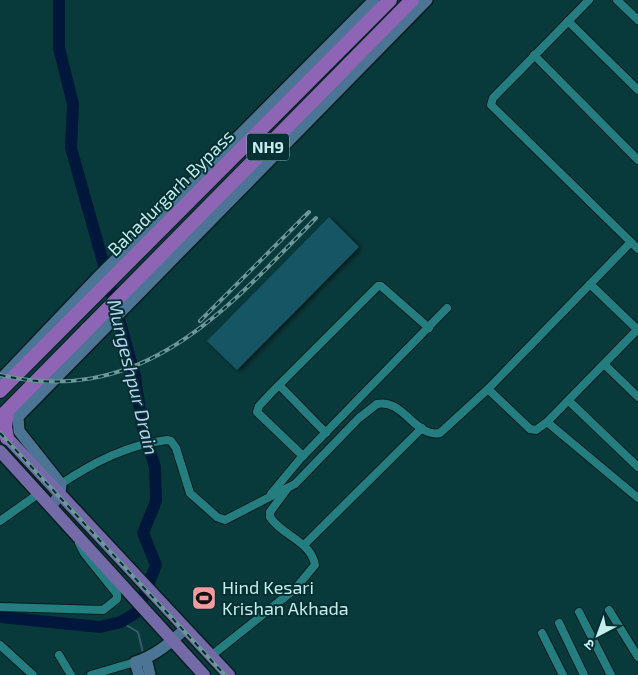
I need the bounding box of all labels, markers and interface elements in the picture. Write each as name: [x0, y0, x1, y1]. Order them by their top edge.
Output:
street label: Bahadurgarh Bypass: [102, 124, 238, 260]
road number: NH9: [247, 134, 289, 160]
water label: Mungeshpur Drain: [103, 297, 164, 457]
place label: Hind Kesari Krishan Akhada: [222, 576, 349, 619]
sports icon: Hind Kesari Krishan Akhada: [191, 585, 217, 611]
north arrow: [573, 610, 623, 660]
text: उ: [580, 636, 598, 654]

